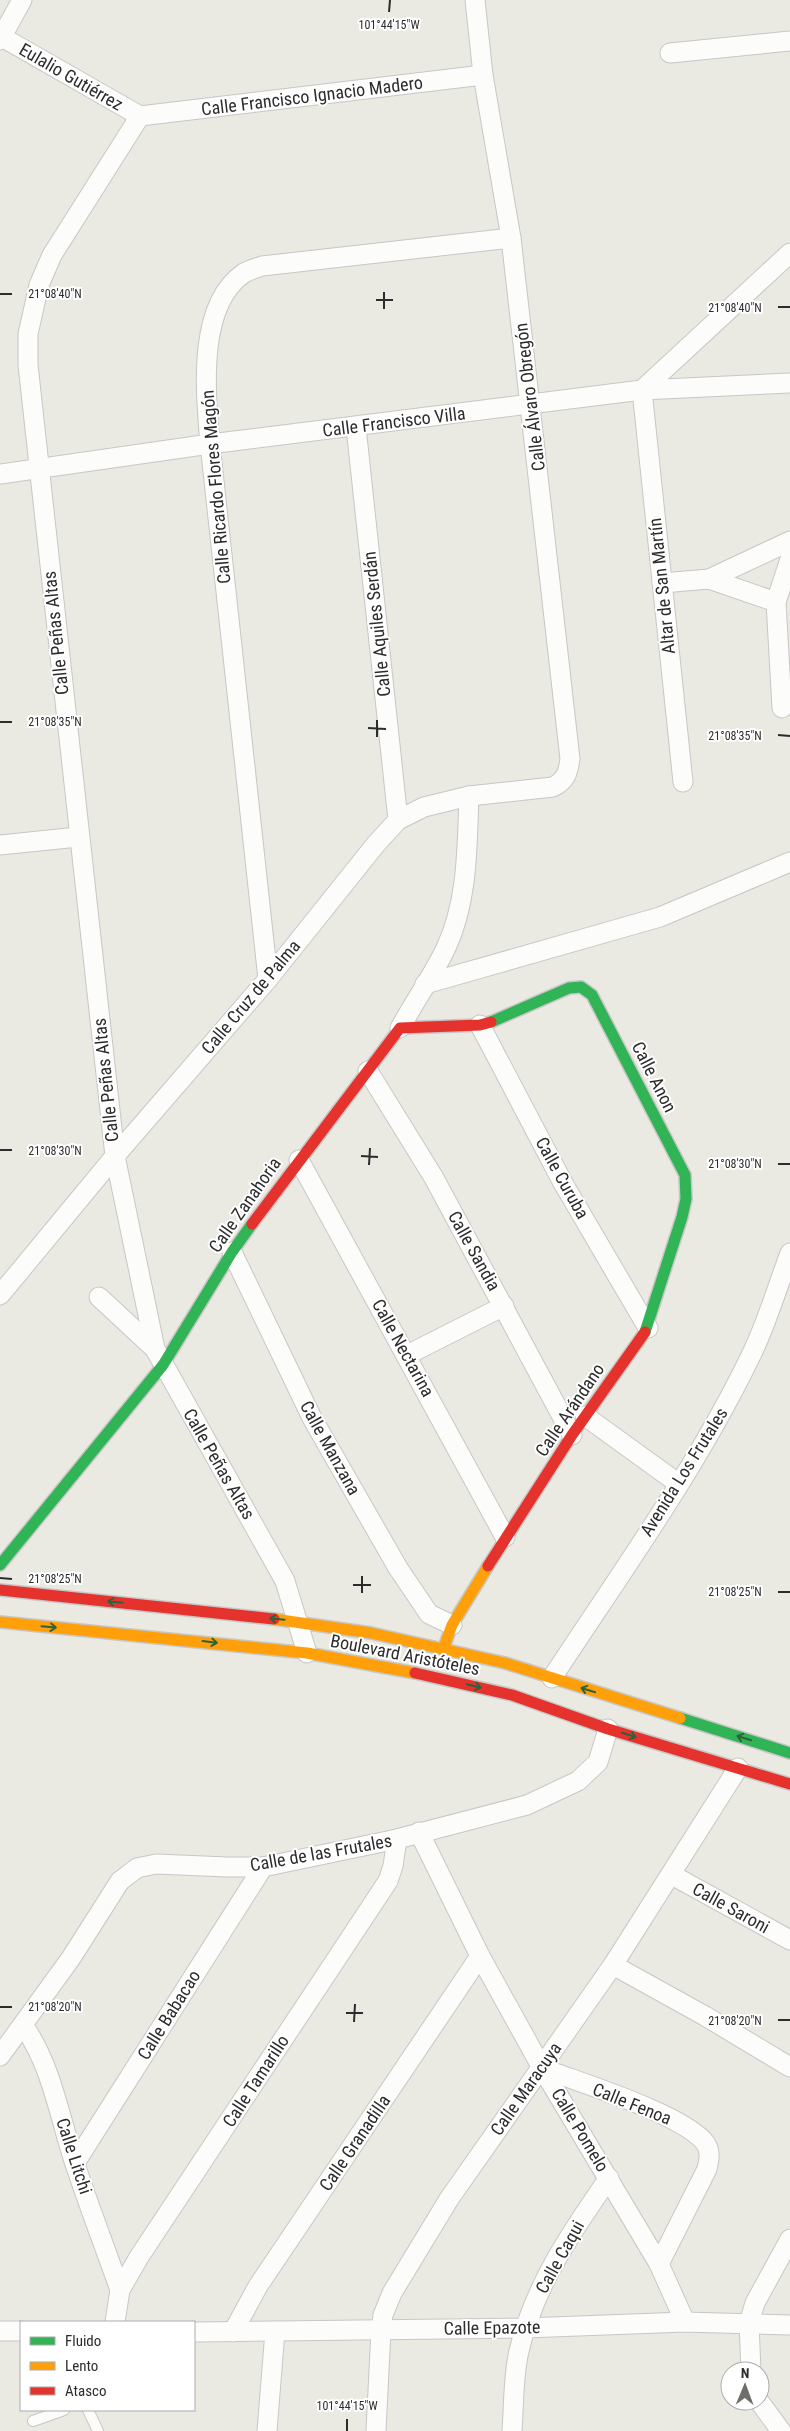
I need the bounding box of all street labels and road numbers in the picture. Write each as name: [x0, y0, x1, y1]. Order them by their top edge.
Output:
street label: Eulalio Gutiérrez: [16, 38, 127, 115]
street label: Calle Francisco Ignacio Madero: [200, 71, 424, 120]
street label: Calle Álvaro Obregón: [510, 322, 549, 472]
street label: Calle Ricardo Flores Magón: [197, 389, 234, 585]
street label: Calle Francisco Villa: [321, 402, 467, 441]
street label: Altar de San Martín: [644, 517, 679, 655]
street label: Calle Aquiles Serdán: [358, 550, 395, 698]
street label: Calle Peñas Altas: [39, 570, 72, 696]
street label: Calle Cruz de Palma: [197, 935, 304, 1058]
street label: Calle Peñas Altas: [89, 1017, 122, 1143]
street label: Calle Anon: [628, 1038, 681, 1116]
street label: Calle Curuba: [531, 1133, 593, 1222]
street label: Calle Zanahoria: [204, 1153, 285, 1256]
street label: Calle Sandia: [444, 1207, 505, 1294]
street label: Calle Nectarina: [368, 1295, 439, 1400]
street label: Calle Arándano: [531, 1359, 608, 1460]
street label: Calle Manzana: [296, 1397, 365, 1499]
street label: Avenida Los Frutales: [636, 1404, 732, 1540]
street label: Calle Peñas Altas: [179, 1405, 260, 1523]
street label: Boulevard Aristóteles: [329, 1630, 481, 1679]
street label: Calle de las Frutales: [248, 1830, 393, 1875]
street label: Calle Saroni: [689, 1878, 773, 1937]
street label: Calle Babacao: [133, 1966, 204, 2063]
street label: Calle Tamarillo: [218, 2031, 293, 2131]
street label: Calle Maracuya: [486, 2038, 565, 2139]
street label: Calle Fenoa: [590, 2078, 675, 2129]
street label: Calle Pomelo: [547, 2084, 614, 2175]
street label: Calle Granadilla: [315, 2091, 394, 2195]
street label: Calle Litchi: [52, 2115, 97, 2197]
street label: Calle Caqui: [531, 2217, 588, 2297]
street label: Calle Epazote: [443, 2316, 541, 2339]

